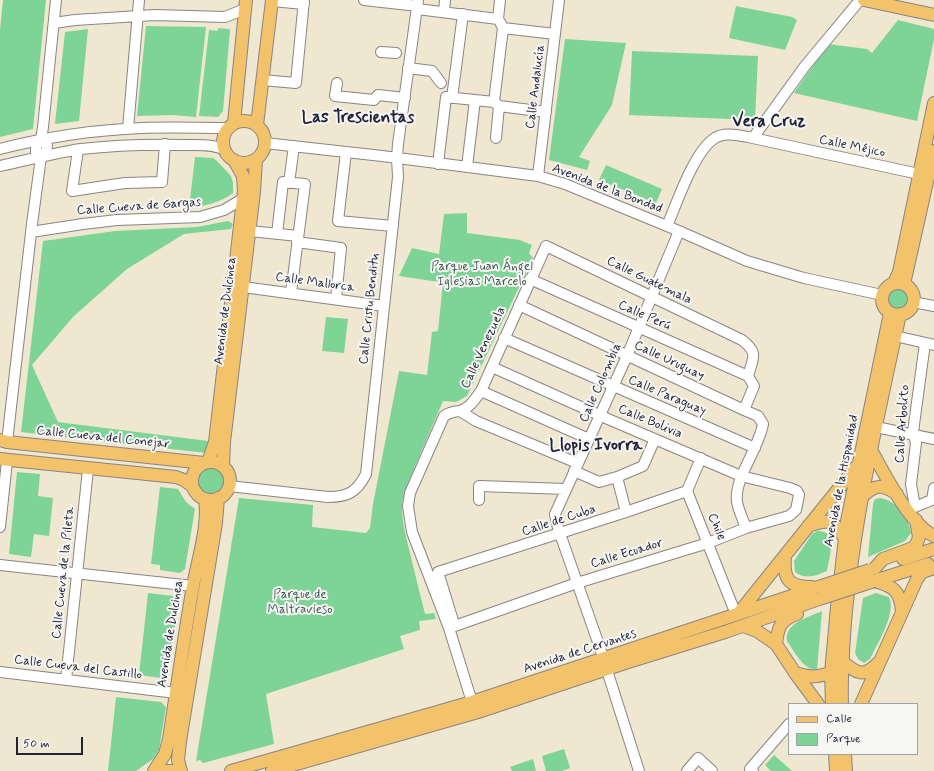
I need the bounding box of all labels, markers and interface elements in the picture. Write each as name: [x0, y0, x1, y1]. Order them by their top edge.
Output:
street label: Calle Andalucía: [523, 44, 549, 130]
district label: Las Trescientas: [302, 108, 414, 128]
district label: Vera Cruz: [732, 112, 806, 132]
street label: Calle Méjico: [817, 132, 887, 162]
street label: Avenida de la Bondad: [550, 161, 664, 217]
street label: Calle Cueva de Gargas: [76, 195, 202, 219]
street label: Calle Cristu Benditu: [356, 253, 384, 365]
street label: Calle Guatemala: [604, 254, 694, 308]
street label: Avenida de Dulcinea: [212, 256, 240, 366]
park label: Parque Juan Ángel Iglesias Marcelo: [431, 259, 533, 290]
street label: Calle Mallorca: [274, 270, 356, 296]
street label: Calle Perú: [615, 298, 673, 334]
street label: Calle Venezuela: [458, 305, 510, 391]
street label: Calle Uruguay: [631, 338, 707, 384]
street label: Calle Colombia: [577, 341, 625, 425]
street label: Calle Paraguay: [626, 373, 708, 419]
street label: Calle Arbolito: [892, 384, 914, 464]
street label: Calle Bolivia: [616, 402, 684, 442]
street label: Avenida de la Hispanidad: [822, 414, 862, 548]
street label: Calle Cueva del Conejar: [36, 423, 170, 453]
district label: Llopis Ivorra: [549, 436, 643, 456]
street label: Calle de Cuba: [520, 502, 598, 540]
street label: Calle Cueva de la Pileta: [49, 506, 79, 640]
street label: Chile: [703, 511, 729, 543]
street label: Calle Ecuador: [589, 536, 665, 572]
street label: Avenida de Dulcinea: [155, 579, 187, 689]
park label: Parque de Maltravieso: [268, 587, 332, 618]
street label: Avenida de Cervantes: [521, 626, 639, 678]
street label: Calle Cueva del Castillo: [13, 652, 143, 684]
legend: [788, 703, 918, 755]
text: Calle: [826, 711, 852, 727]
scale bar: [18, 729, 85, 755]
text: Parque: [826, 731, 861, 747]
text: 50 m: [23, 736, 50, 752]

